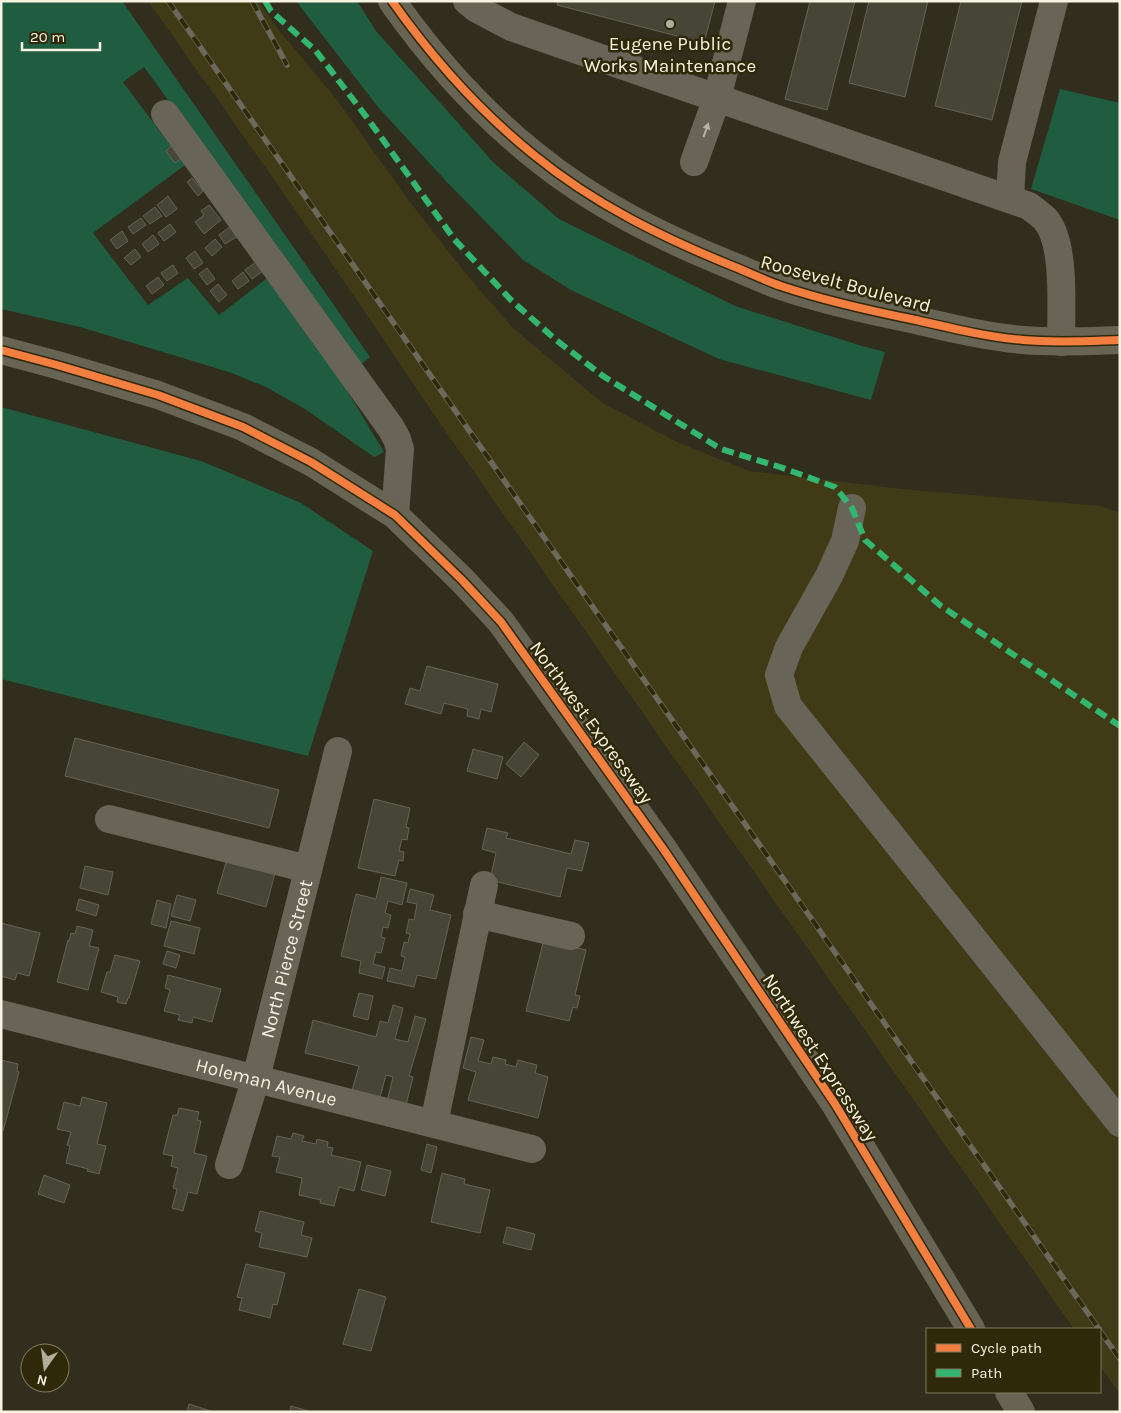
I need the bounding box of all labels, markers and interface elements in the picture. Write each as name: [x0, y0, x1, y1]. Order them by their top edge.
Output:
marker: Eugene Public Works Maintenance: [664, 18, 676, 30]
scale bar: [22, 20, 100, 52]
text: 20 m: [30, 28, 65, 46]
place label: Eugene Public Works Maintenance: [584, 33, 756, 77]
one-way arrow: [702, 122, 710, 137]
street label: Roosevelt Boulevard: [758, 251, 933, 317]
street label: Northwest Expressway: [525, 637, 658, 808]
street label: North Pierce Street: [256, 878, 317, 1041]
street label: Northwest Expressway: [758, 970, 883, 1146]
street label: Holeman Avenue: [193, 1054, 339, 1111]
legend: [926, 1328, 1101, 1393]
text: Cycle path: [971, 1339, 1042, 1357]
north arrow: [20, 1343, 70, 1393]
text: Path: [971, 1364, 1002, 1382]
text: N: [35, 1371, 49, 1390]

